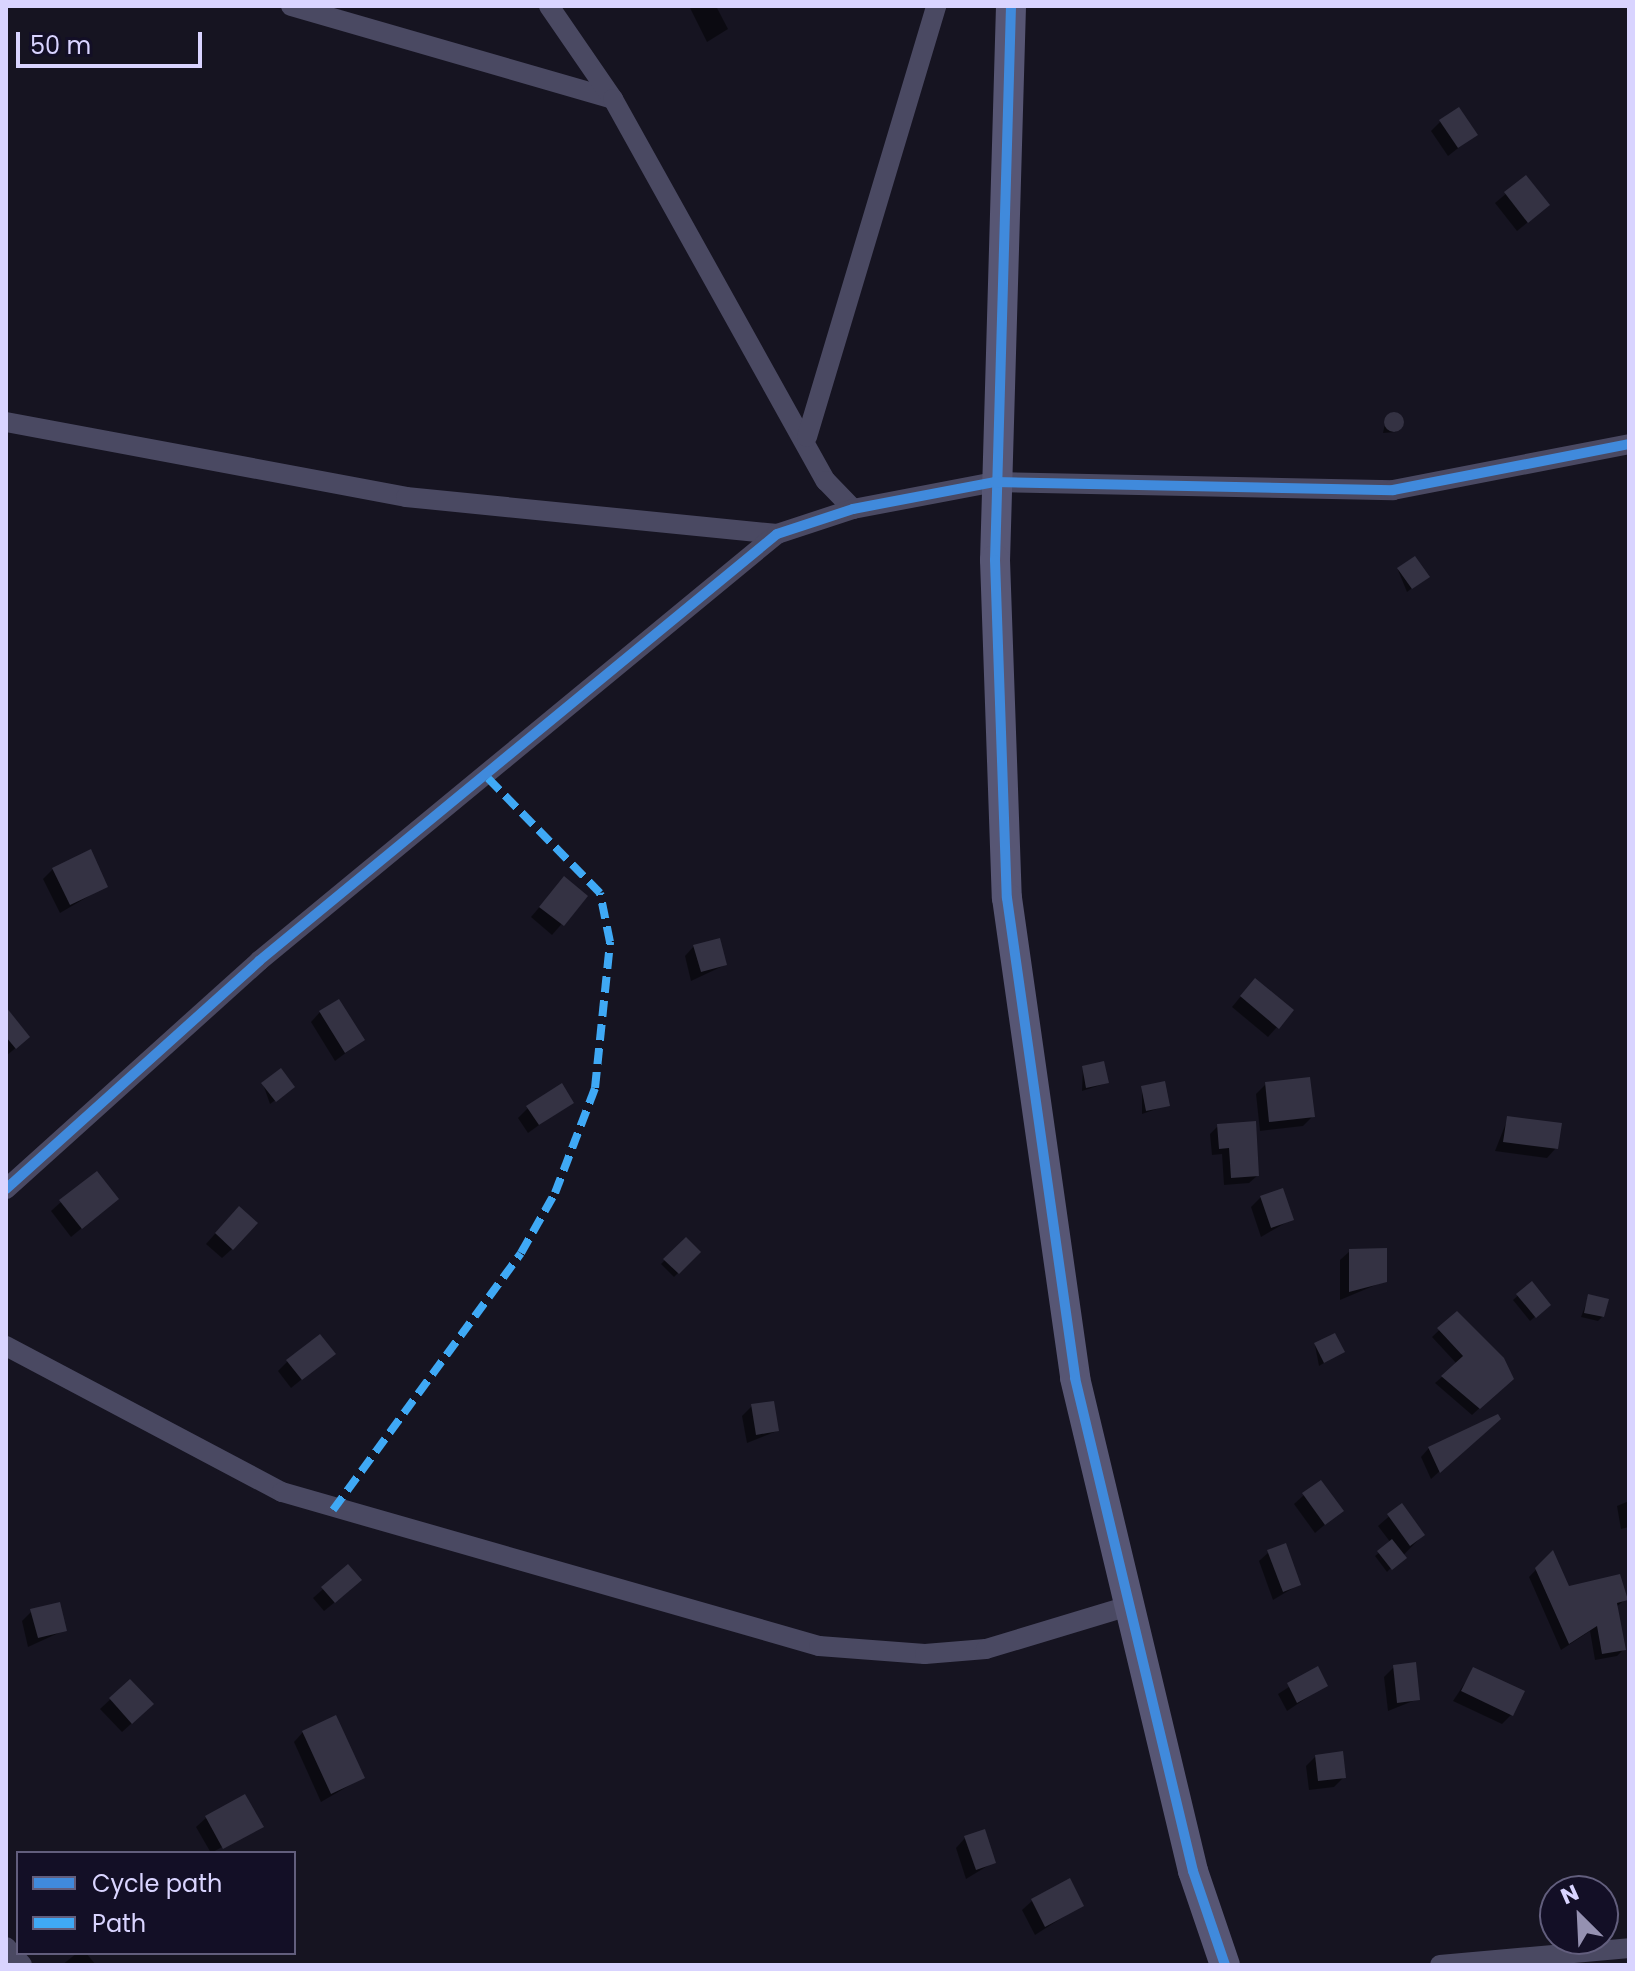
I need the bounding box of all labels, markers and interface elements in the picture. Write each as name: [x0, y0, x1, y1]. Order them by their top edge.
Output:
scale bar: [20, 16, 206, 66]
text: 50 m: [30, 29, 91, 62]
legend: [16, 1851, 296, 1955]
text: Cycle path: [92, 1867, 222, 1900]
north arrow: [1539, 1875, 1619, 1955]
text: N: [1556, 1877, 1584, 1912]
text: Path: [92, 1907, 146, 1940]

